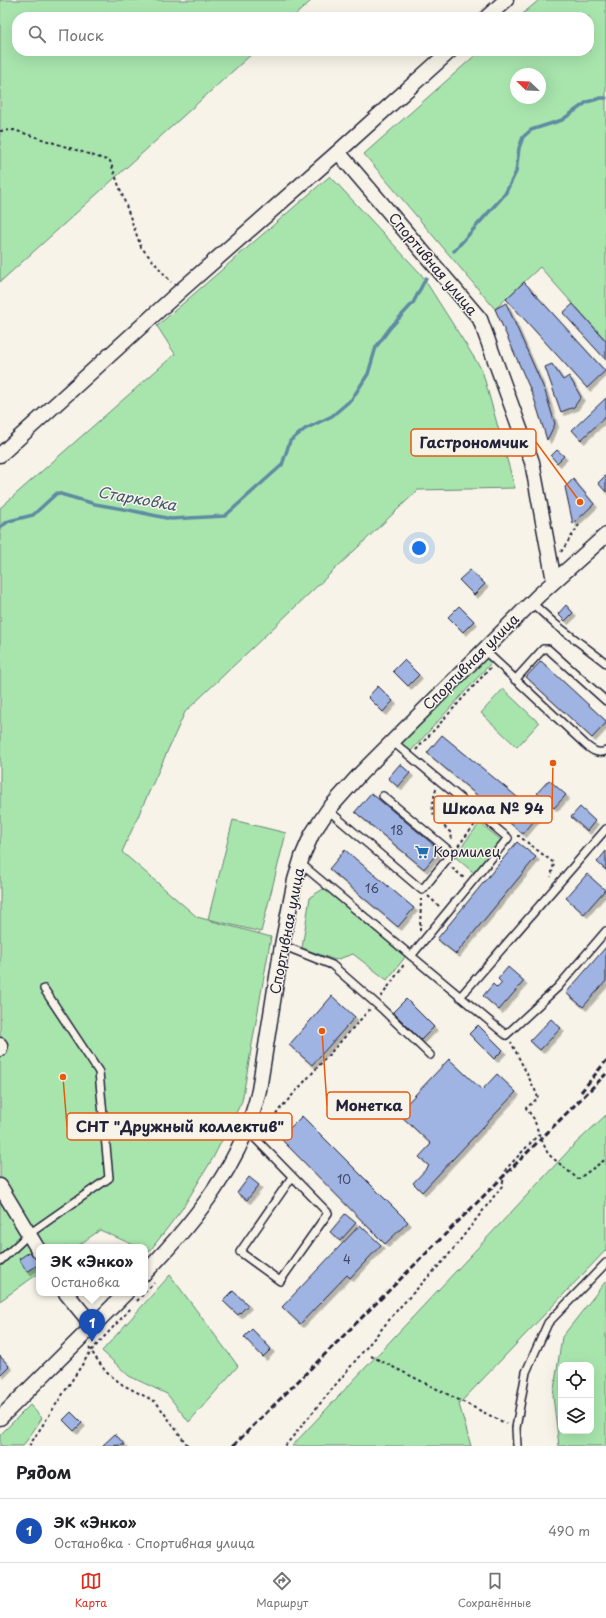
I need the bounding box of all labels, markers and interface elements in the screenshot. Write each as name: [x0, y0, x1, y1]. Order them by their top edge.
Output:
search box: [12, 12, 594, 56]
icon: search: [26, 23, 48, 45]
text: Поиск: [58, 23, 104, 46]
north arrow: [510, 68, 546, 104]
street label: Спортивная улица: [384, 208, 483, 320]
callout: Гастрономчик: [411, 429, 536, 456]
text: Гастрономчик: [420, 430, 529, 453]
water label: Старковка: [96, 479, 179, 516]
your location: [409, 538, 429, 558]
street label: Спортивная улица: [418, 609, 524, 715]
callout: Школа № 94: [434, 796, 552, 823]
text: Школа № 94: [442, 796, 544, 819]
house number: 18: [391, 821, 403, 839]
place label: Кормилец: [433, 841, 501, 862]
supermarket icon: Кормилец: [414, 844, 430, 860]
street label: Спортивная улица: [264, 866, 309, 996]
house number: 16: [365, 879, 379, 897]
callout: Монетка: [327, 1092, 410, 1119]
text: Монетка: [335, 1093, 403, 1116]
callout: СНТ "Дружный коллектив": [67, 1113, 292, 1140]
text: СНТ "Дружный коллектив": [76, 1114, 284, 1137]
house number: 10: [337, 1170, 351, 1188]
popup: [36, 1244, 148, 1296]
text: ЭК «Энко»: [51, 1249, 133, 1272]
house number: 4: [343, 1250, 351, 1268]
text: Остановка: [51, 1272, 120, 1291]
pin: 1: [79, 1309, 105, 1342]
map controls: [558, 1362, 594, 1434]
button: locate: [558, 1362, 594, 1398]
button: layers: [558, 1398, 594, 1434]
text: Рядом: [16, 1459, 71, 1485]
text: ЭК «Энко»: [54, 1510, 136, 1533]
text: 1: [26, 1521, 32, 1540]
text: 490 m: [548, 1521, 590, 1540]
text: Остановка · Спортивная улица: [54, 1533, 255, 1552]
tab: Карта: [75, 1570, 107, 1611]
tab: Маршрут: [256, 1570, 308, 1611]
tab: Сохранённые: [458, 1570, 531, 1611]

